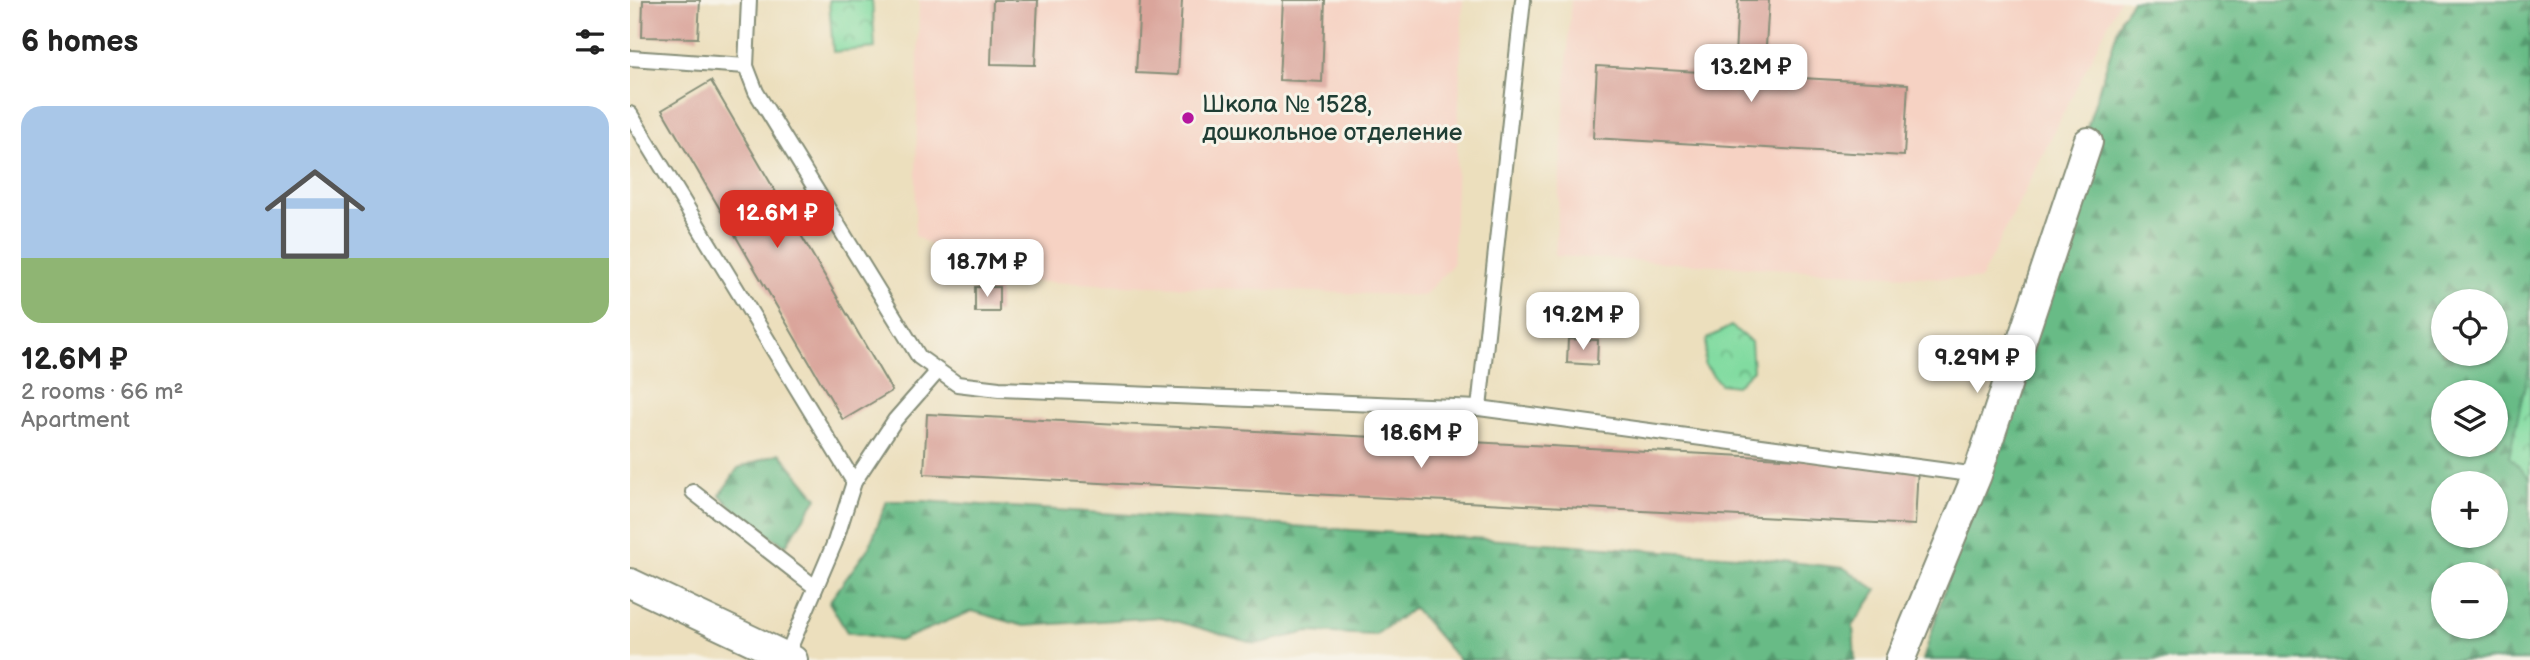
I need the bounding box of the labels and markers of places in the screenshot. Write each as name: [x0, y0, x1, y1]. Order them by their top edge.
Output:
pin: 13.2M ₽: [1686, 44, 1816, 104]
place label: Школа № 1528, дошкольное отделение: [1202, 90, 1462, 147]
marker: Школа № 1528, дошкольное отделение: [1180, 110, 1196, 126]
pin: 12.6M ₽: [712, 190, 842, 250]
pin: 18.7M ₽: [922, 240, 1052, 299]
pin: 19.2M ₽: [1518, 292, 1648, 352]
pin: 9.29M ₽: [1912, 336, 2042, 395]
pin: 18.6M ₽: [1356, 410, 1486, 470]

